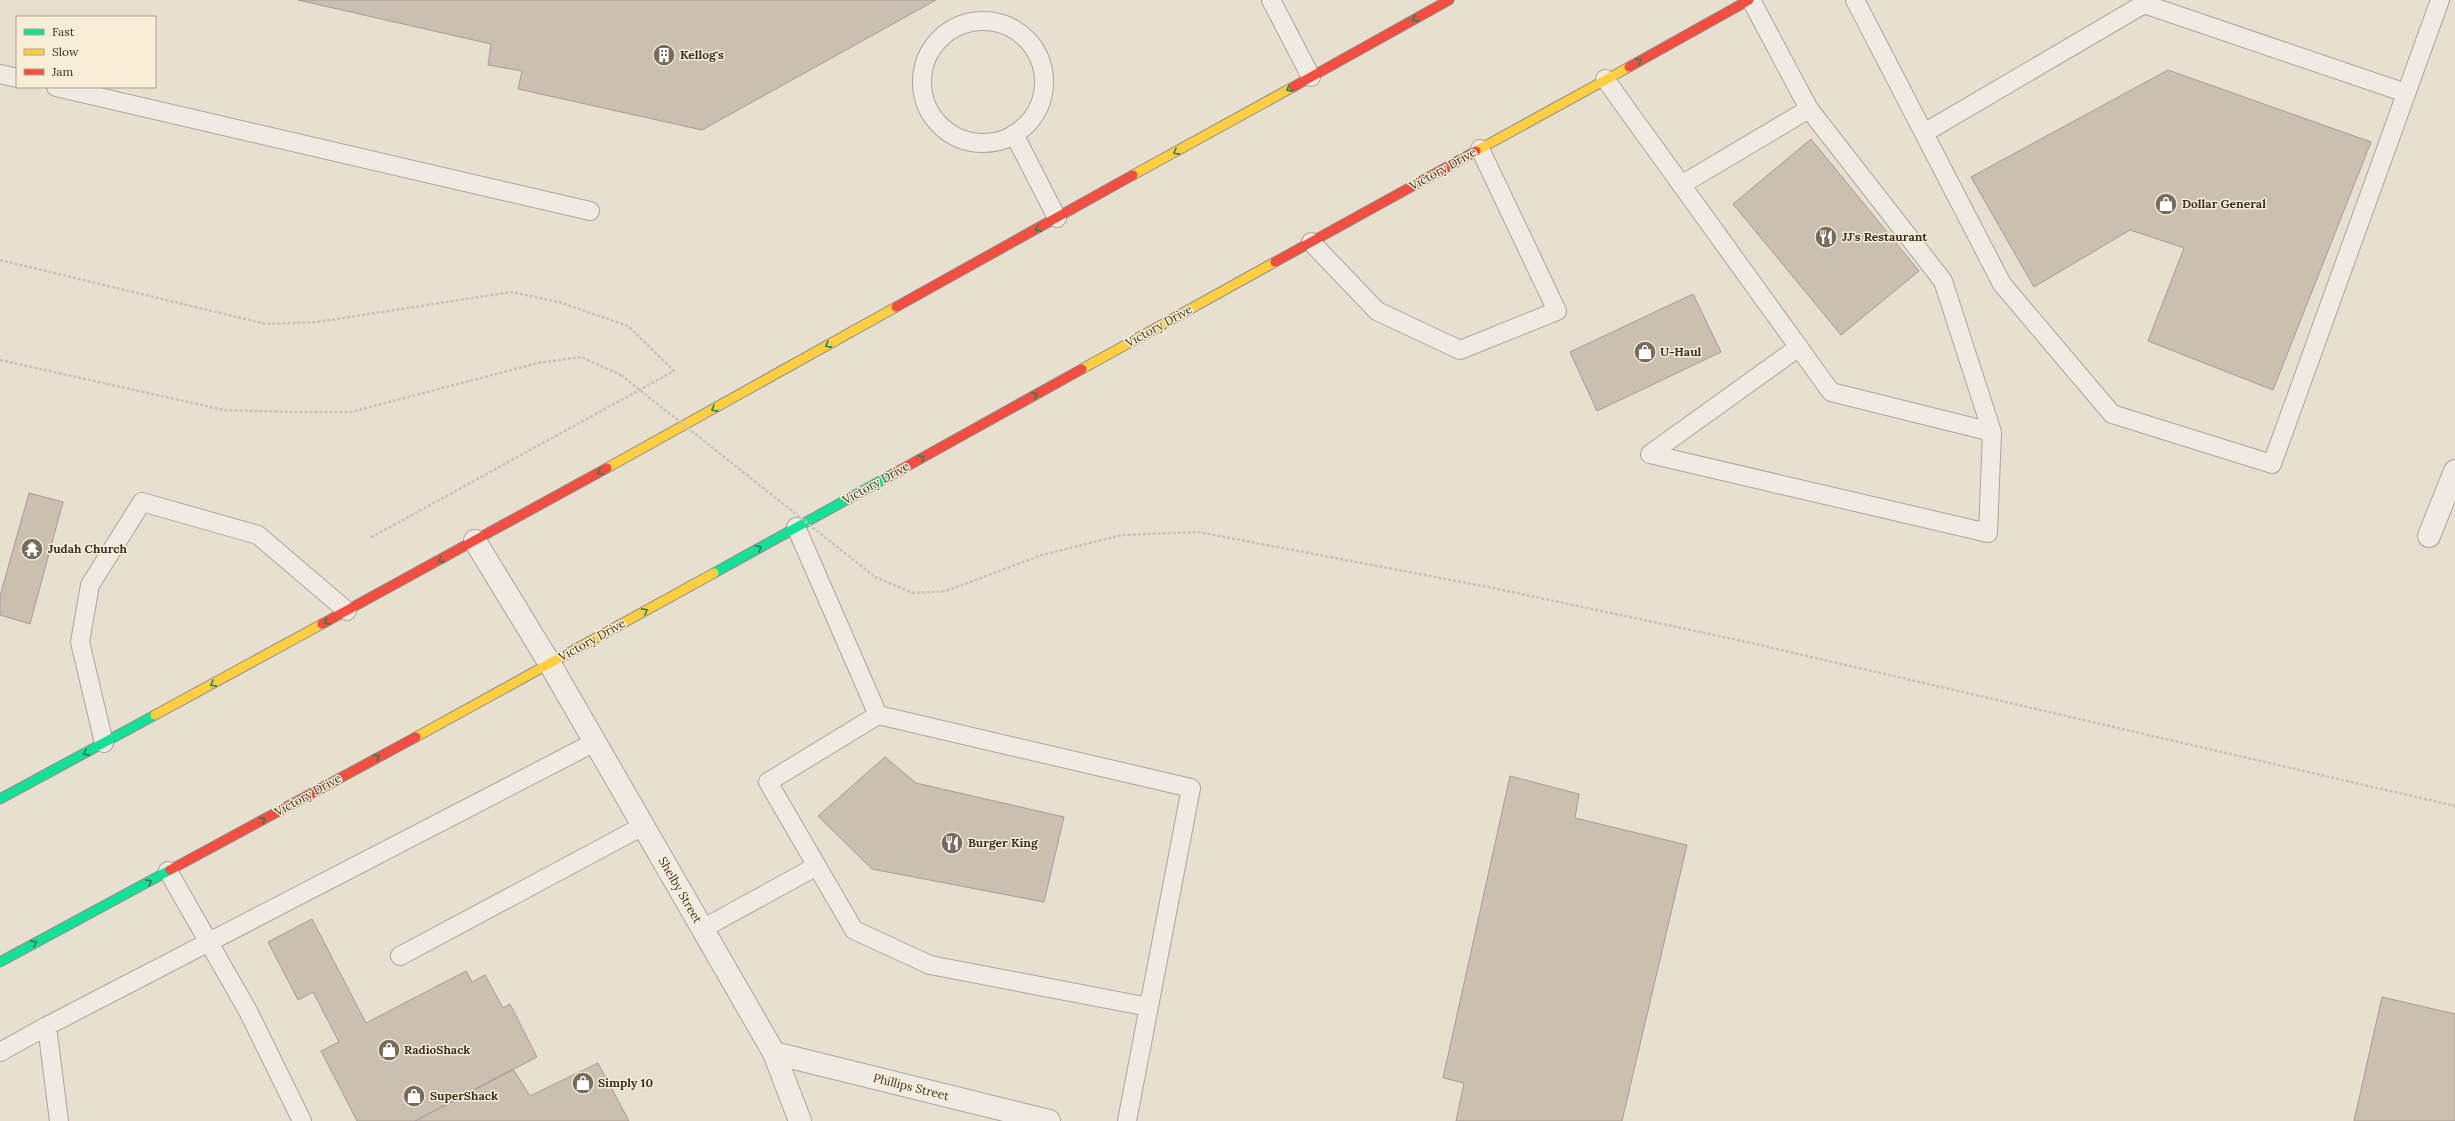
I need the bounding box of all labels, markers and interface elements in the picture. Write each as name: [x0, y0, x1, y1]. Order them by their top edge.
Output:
one-way arrow: [1412, 14, 1419, 22]
legend: [16, 16, 156, 88]
text: Fast: [52, 24, 75, 39]
building icon: Kellog's: [651, 42, 677, 68]
text: Slow: [52, 44, 79, 59]
place label: Kellog's: [680, 47, 724, 62]
one-way arrow: [1635, 58, 1642, 65]
text: Jam: [51, 64, 73, 79]
one-way arrow: [1286, 84, 1293, 91]
street label: Victory Drive: [1406, 144, 1479, 194]
one-way arrow: [1173, 147, 1180, 155]
shop icon: Dollar General: [2153, 191, 2179, 217]
place label: Dollar General: [2182, 196, 2266, 211]
one-way arrow: [1035, 224, 1042, 231]
restaurant icon: JJ's Restaurant: [1813, 224, 1839, 250]
place label: JJ's Restaurant: [1842, 229, 1928, 244]
street label: Victory Drive: [1122, 301, 1195, 351]
shop icon: U-Haul: [1632, 339, 1658, 365]
one-way arrow: [824, 341, 832, 348]
place label: U-Haul: [1660, 344, 1702, 359]
one-way arrow: [1031, 392, 1038, 399]
one-way arrow: [711, 404, 718, 411]
one-way arrow: [918, 455, 925, 462]
street label: Victory Drive: [839, 458, 912, 508]
one-way arrow: [597, 467, 604, 474]
temple icon: Judah Church: [19, 536, 45, 562]
place label: Judah Church: [48, 541, 128, 556]
one-way arrow: [755, 545, 762, 552]
one-way arrow: [438, 555, 445, 563]
one-way arrow: [641, 608, 648, 615]
street label: Victory Drive: [555, 615, 628, 665]
one-way arrow: [324, 617, 331, 625]
one-way arrow: [209, 679, 217, 687]
one-way arrow: [83, 748, 90, 756]
one-way arrow: [373, 755, 380, 762]
street label: Victory Drive: [271, 770, 344, 820]
one-way arrow: [259, 817, 266, 824]
restaurant icon: Burger King: [939, 830, 965, 856]
place label: Burger King: [968, 835, 1039, 850]
street label: Shelby Street: [655, 854, 706, 926]
one-way arrow: [145, 879, 152, 886]
one-way arrow: [30, 941, 37, 948]
shop icon: RadioShack: [376, 1037, 402, 1063]
place label: RadioShack: [404, 1042, 471, 1057]
shop icon: Simply 10: [570, 1070, 596, 1096]
street label: Phillips Street: [872, 1070, 951, 1103]
place label: Simply 10: [598, 1075, 653, 1090]
shop icon: SuperShack: [401, 1083, 427, 1109]
place label: SuperShack: [430, 1088, 498, 1103]

